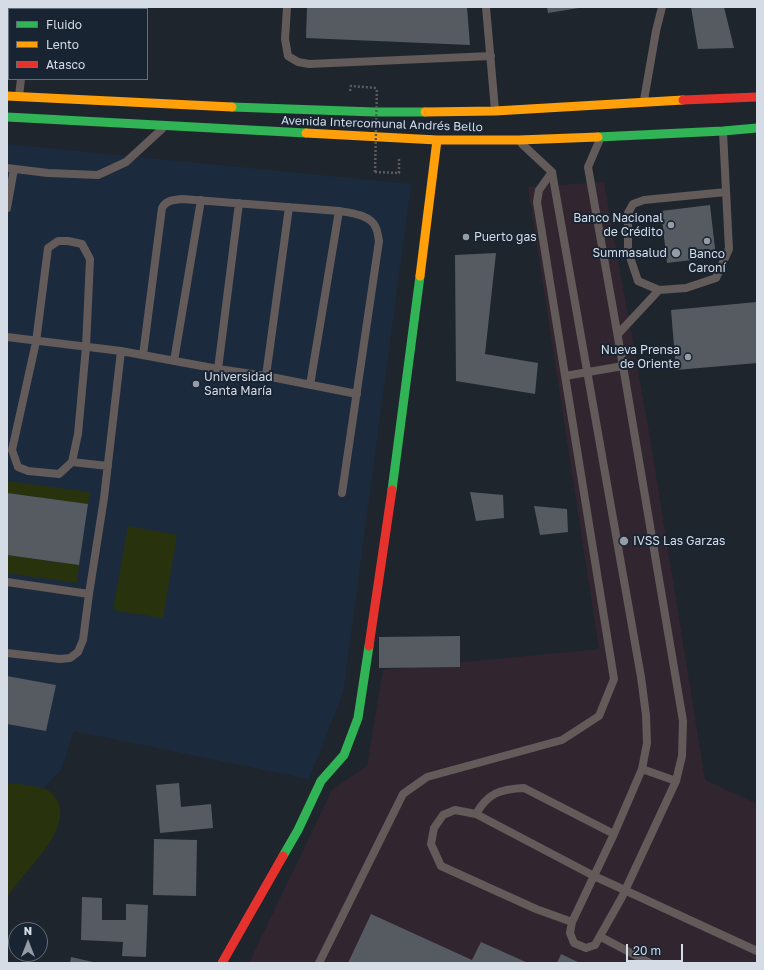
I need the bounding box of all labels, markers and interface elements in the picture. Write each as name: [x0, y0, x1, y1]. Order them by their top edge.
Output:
legend: [8, 8, 148, 80]
text: Fluido: [46, 17, 82, 32]
text: Lento: [46, 37, 79, 52]
text: Atasco: [46, 57, 85, 72]
street label: Avenida Intercomunal Andrés Bello: [281, 113, 483, 135]
place label: Banco Nacional de Crédito: [573, 211, 663, 239]
marker: Banco Nacional de Crédito: [666, 220, 676, 230]
place label: Puerto gas: [474, 230, 537, 244]
marker: Puerto gas: [461, 232, 471, 242]
marker: Banco Caroní: [702, 236, 712, 246]
place label: Summasalud: [592, 246, 667, 260]
marker: Summasalud: [670, 247, 682, 259]
place label: Banco Caroní: [688, 247, 726, 275]
place label: Nueva Prensa de Oriente: [601, 343, 680, 371]
marker: Nueva Prensa de Oriente: [683, 352, 693, 362]
place label: Universidad Santa María: [204, 370, 273, 398]
marker: Universidad Santa María: [191, 379, 201, 389]
place label: IVSS Las Garzas: [633, 534, 725, 548]
marker: IVSS Las Garzas: [618, 535, 630, 547]
north arrow: [8, 922, 48, 962]
text: N: [24, 924, 32, 937]
scale bar: [628, 936, 685, 962]
text: 20 m: [633, 943, 661, 958]

